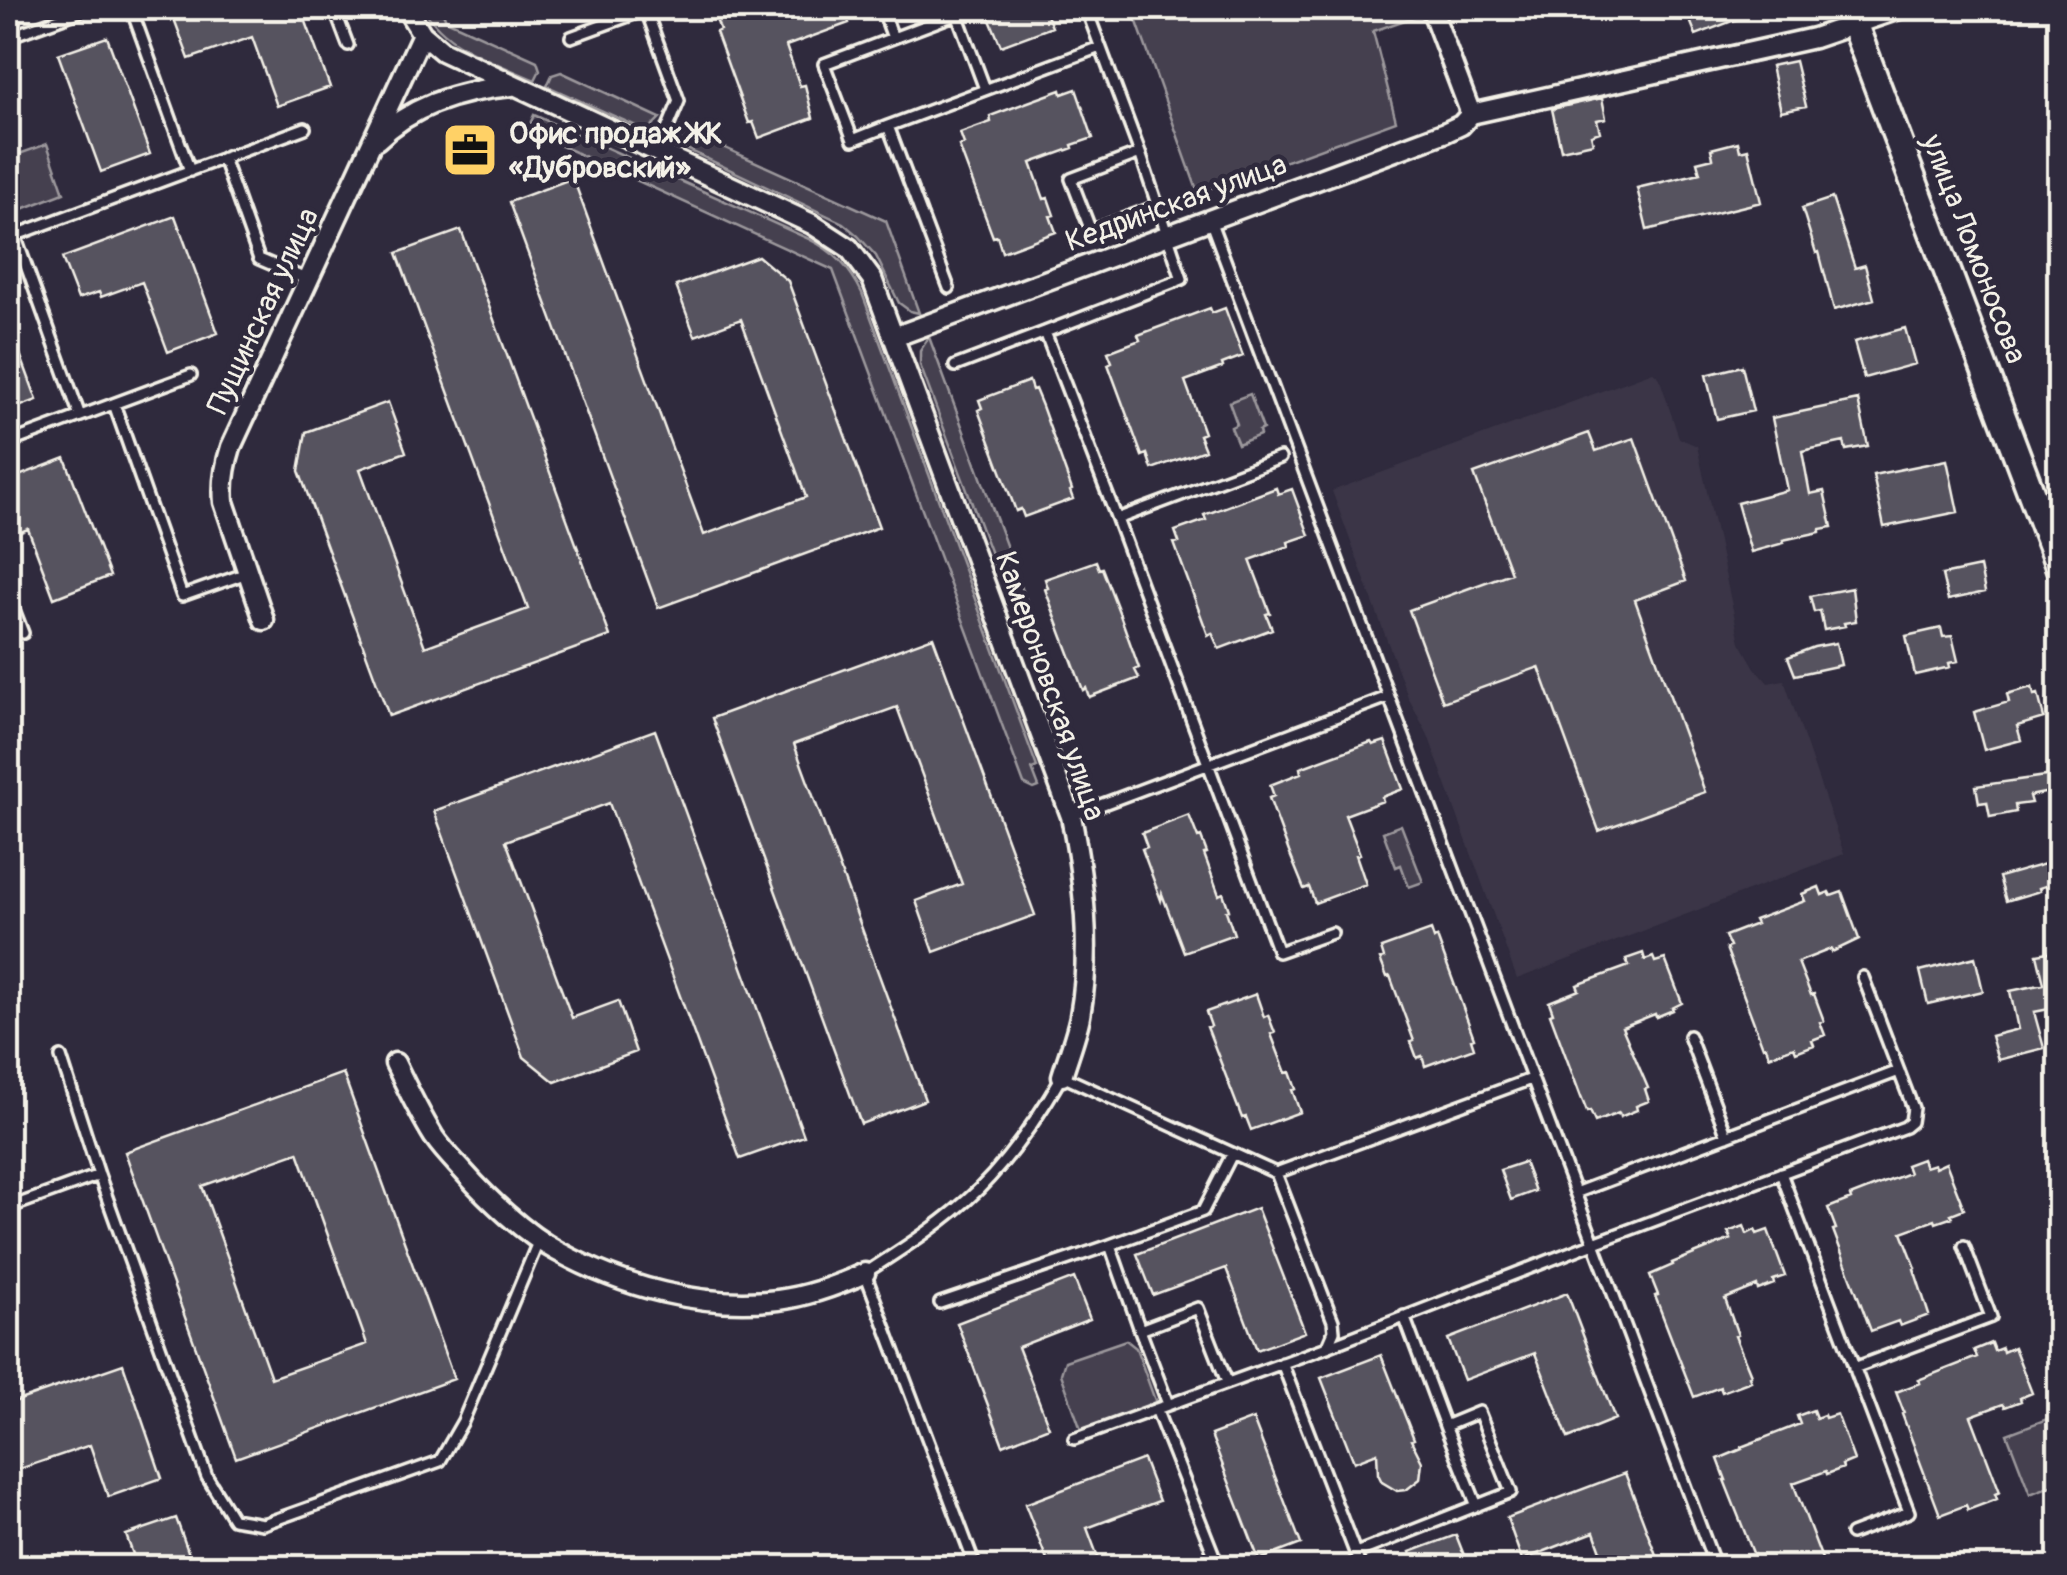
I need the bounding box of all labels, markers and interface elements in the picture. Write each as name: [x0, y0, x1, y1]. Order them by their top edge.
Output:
place label: Офис продаж ЖК «Дубровский»: [509, 115, 723, 186]
office icon: Офис продаж ЖК «Дубровский»: [440, 120, 500, 180]
street label: улица Ломоносова: [1913, 128, 2035, 369]
street label: Кедринская улица: [1060, 146, 1292, 260]
street label: Пущинская улица: [199, 202, 327, 420]
street label: Камероновская улица: [987, 547, 1113, 825]

